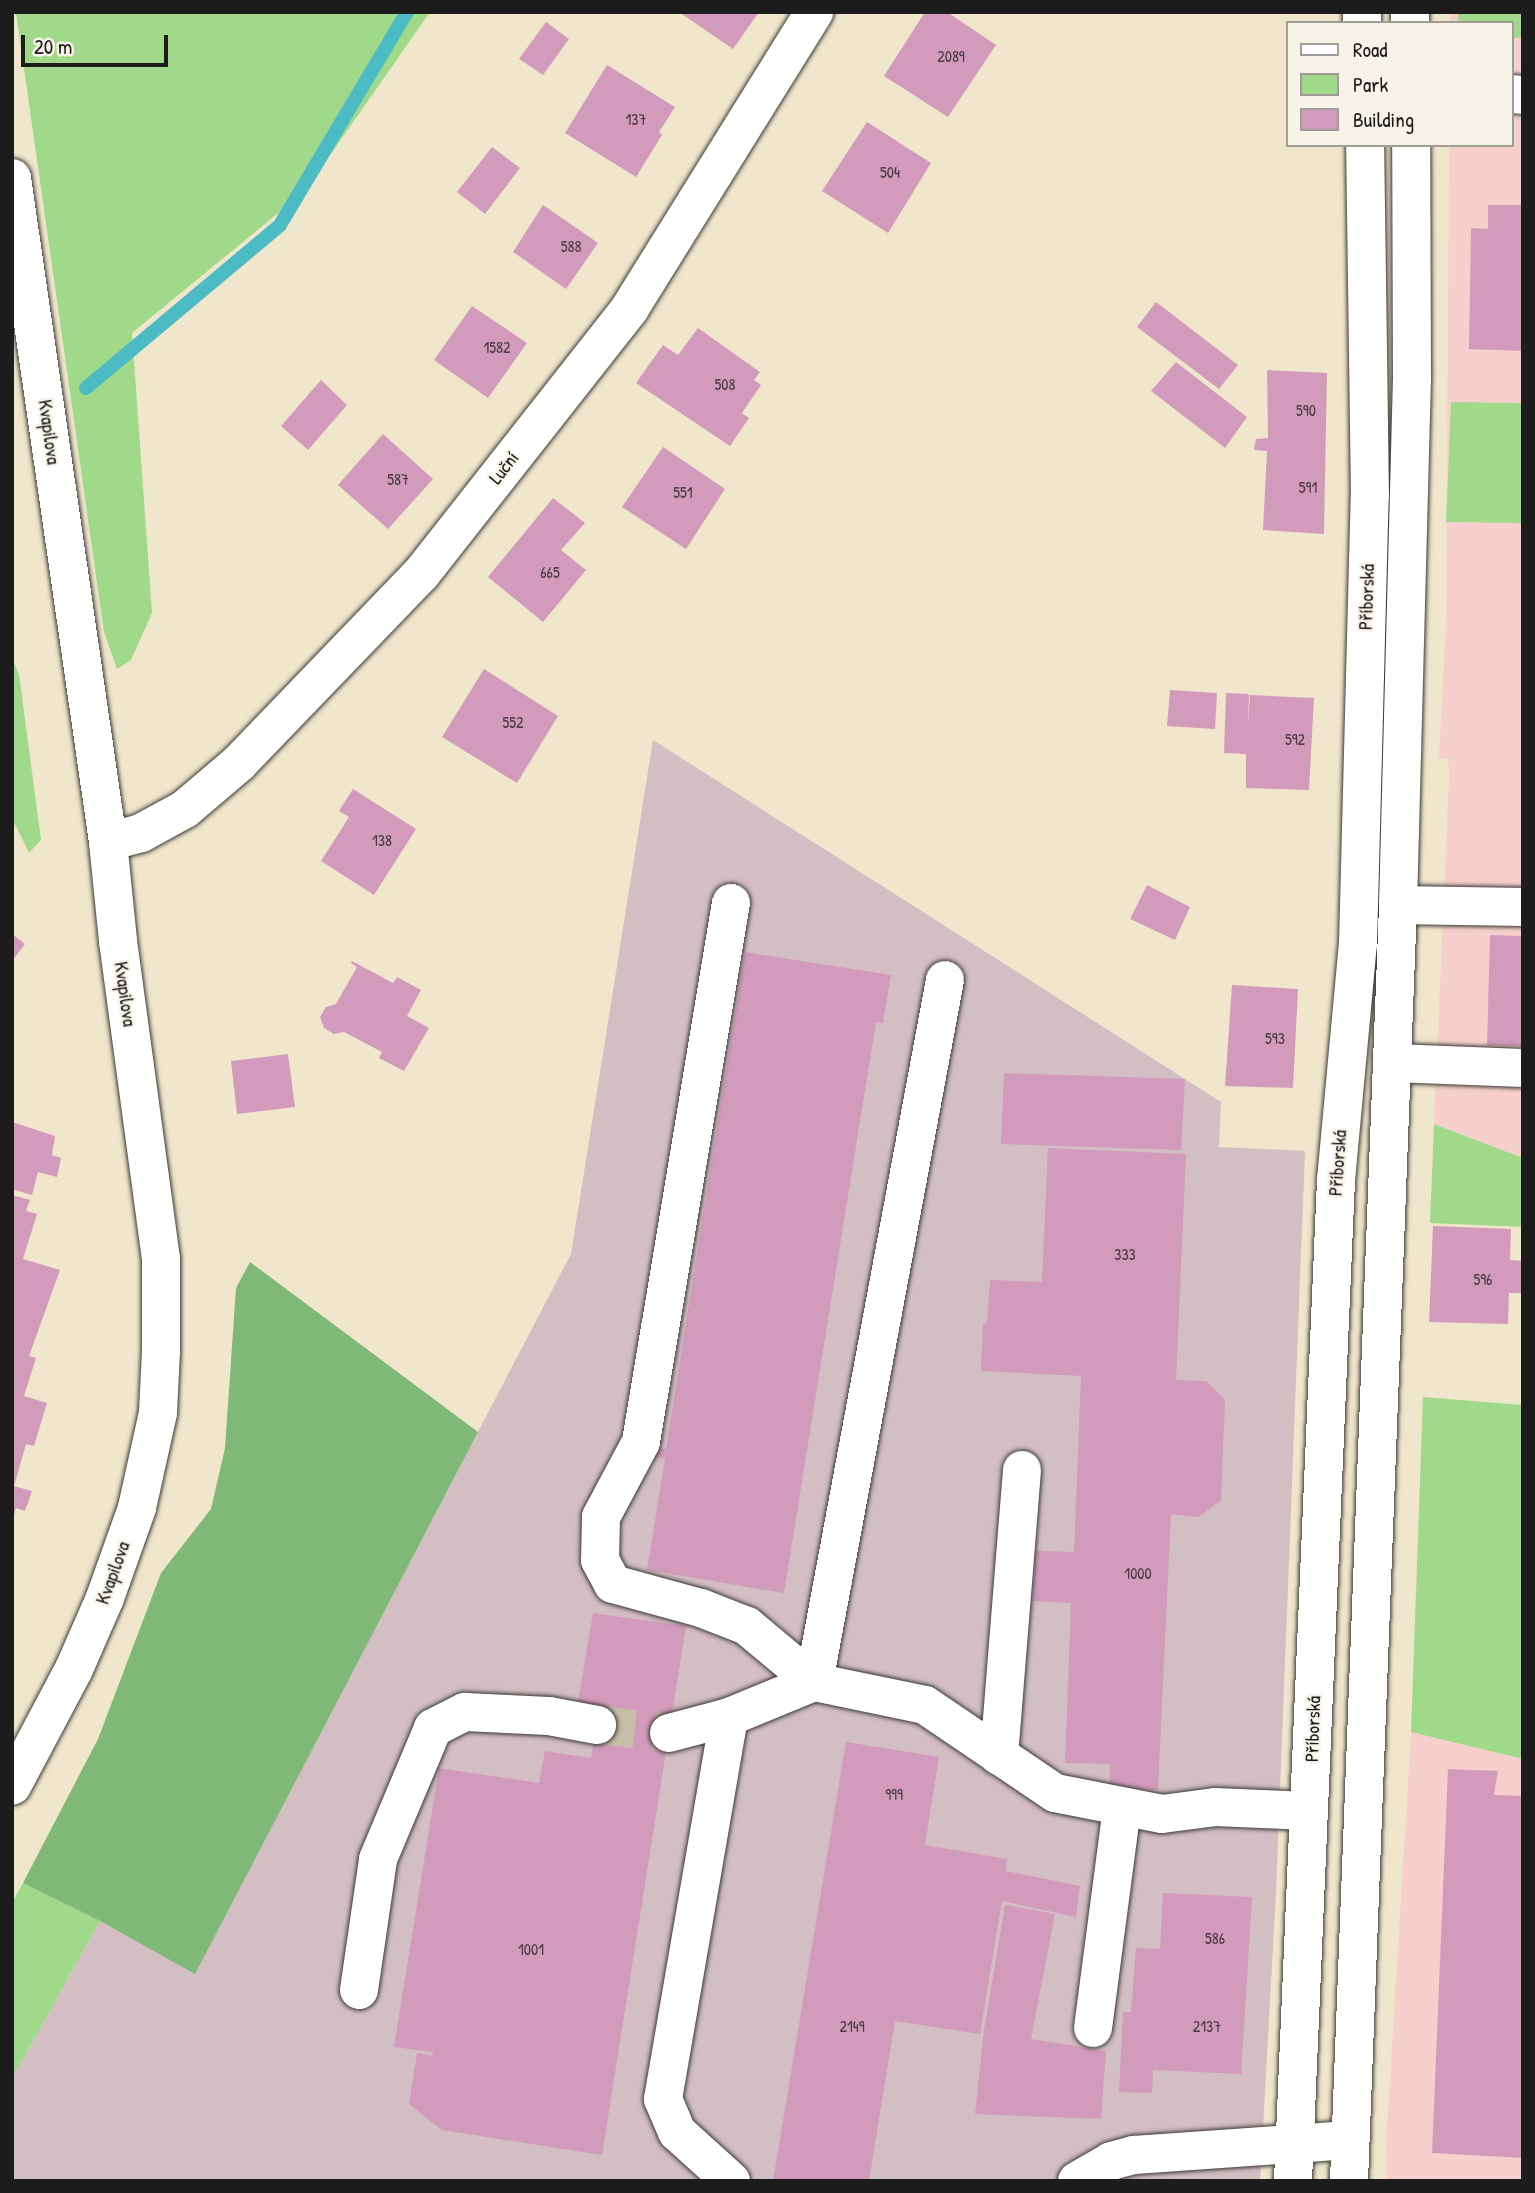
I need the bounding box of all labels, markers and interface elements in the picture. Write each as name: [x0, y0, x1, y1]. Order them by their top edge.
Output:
scale bar: [24, 21, 172, 65]
legend: [1286, 21, 1514, 147]
text: 20 m: [34, 32, 72, 61]
text: Road: [1353, 35, 1387, 64]
house number: 2089: [937, 46, 965, 66]
text: Park: [1353, 70, 1388, 99]
text: Building: [1353, 105, 1414, 134]
house number: 137: [626, 109, 646, 129]
house number: 504: [880, 162, 900, 182]
house number: 588: [561, 236, 581, 256]
house number: 1582: [484, 337, 510, 357]
house number: 508: [715, 374, 735, 394]
street label: Kvapilova: [33, 398, 65, 466]
house number: 590: [1296, 400, 1316, 420]
street label: Luční: [484, 447, 524, 489]
house number: 587: [387, 469, 409, 489]
house number: 591: [1299, 477, 1317, 497]
house number: 551: [673, 482, 693, 502]
house number: 665: [540, 562, 560, 582]
street label: Příborská: [1354, 564, 1380, 630]
house number: 552: [502, 712, 524, 732]
house number: 592: [1285, 729, 1305, 749]
house number: 138: [372, 830, 392, 850]
street label: Kvapilova: [109, 960, 141, 1028]
house number: 593: [1265, 1028, 1285, 1048]
street label: Příborská: [1324, 1129, 1352, 1197]
house number: 333: [1114, 1244, 1136, 1264]
house number: 596: [1473, 1269, 1493, 1289]
street label: Kvapilova: [91, 1538, 135, 1608]
house number: 1000: [1124, 1563, 1152, 1583]
street label: Příborská: [1300, 1696, 1326, 1762]
house number: 999: [885, 1784, 903, 1804]
house number: 586: [1205, 1928, 1225, 1948]
house number: 1001: [518, 1939, 544, 1959]
house number: 2149: [839, 2016, 865, 2036]
house number: 2137: [1193, 2016, 1221, 2036]

